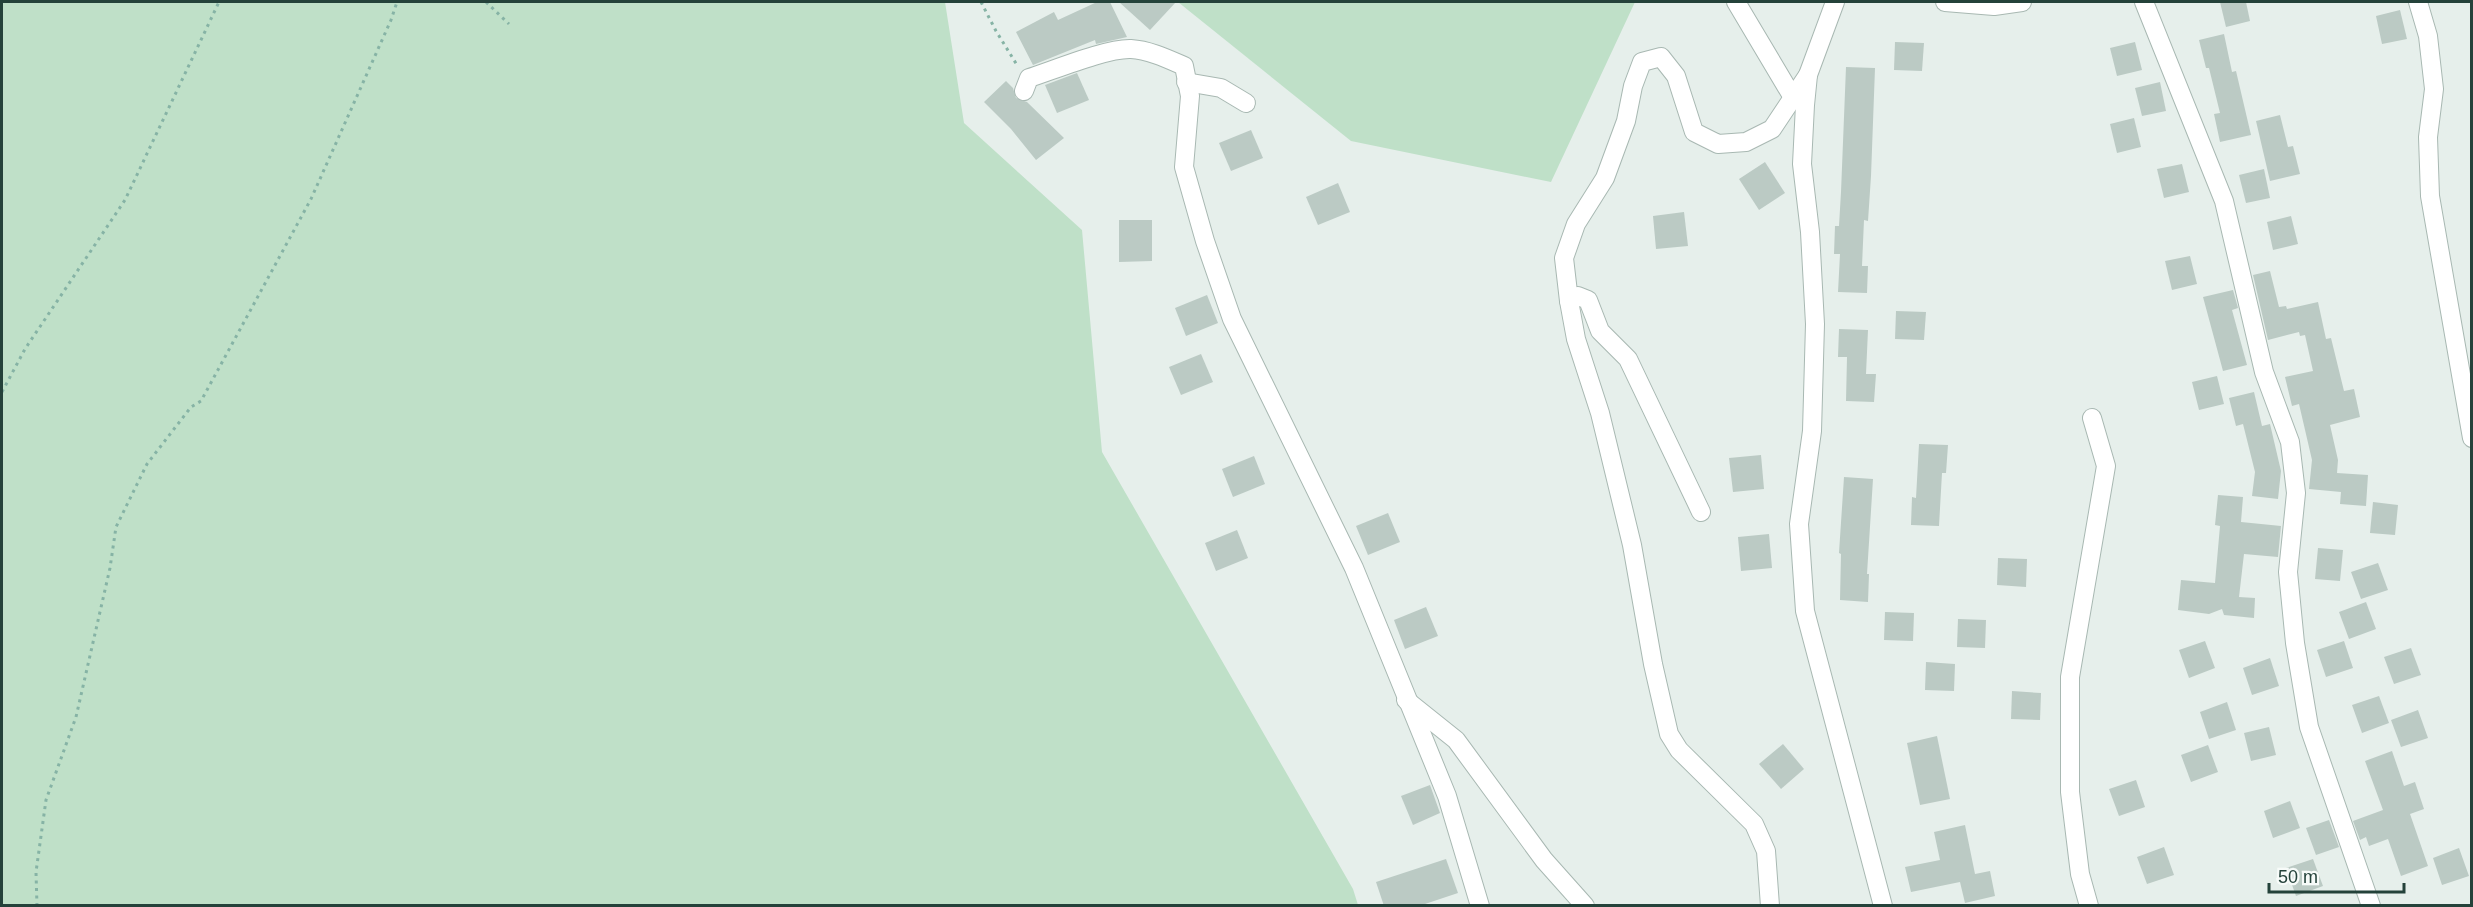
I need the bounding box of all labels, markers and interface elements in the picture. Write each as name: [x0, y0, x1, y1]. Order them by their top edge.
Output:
scale bar: [2269, 856, 2404, 894]
text: 50 m: [2278, 867, 2318, 887]

